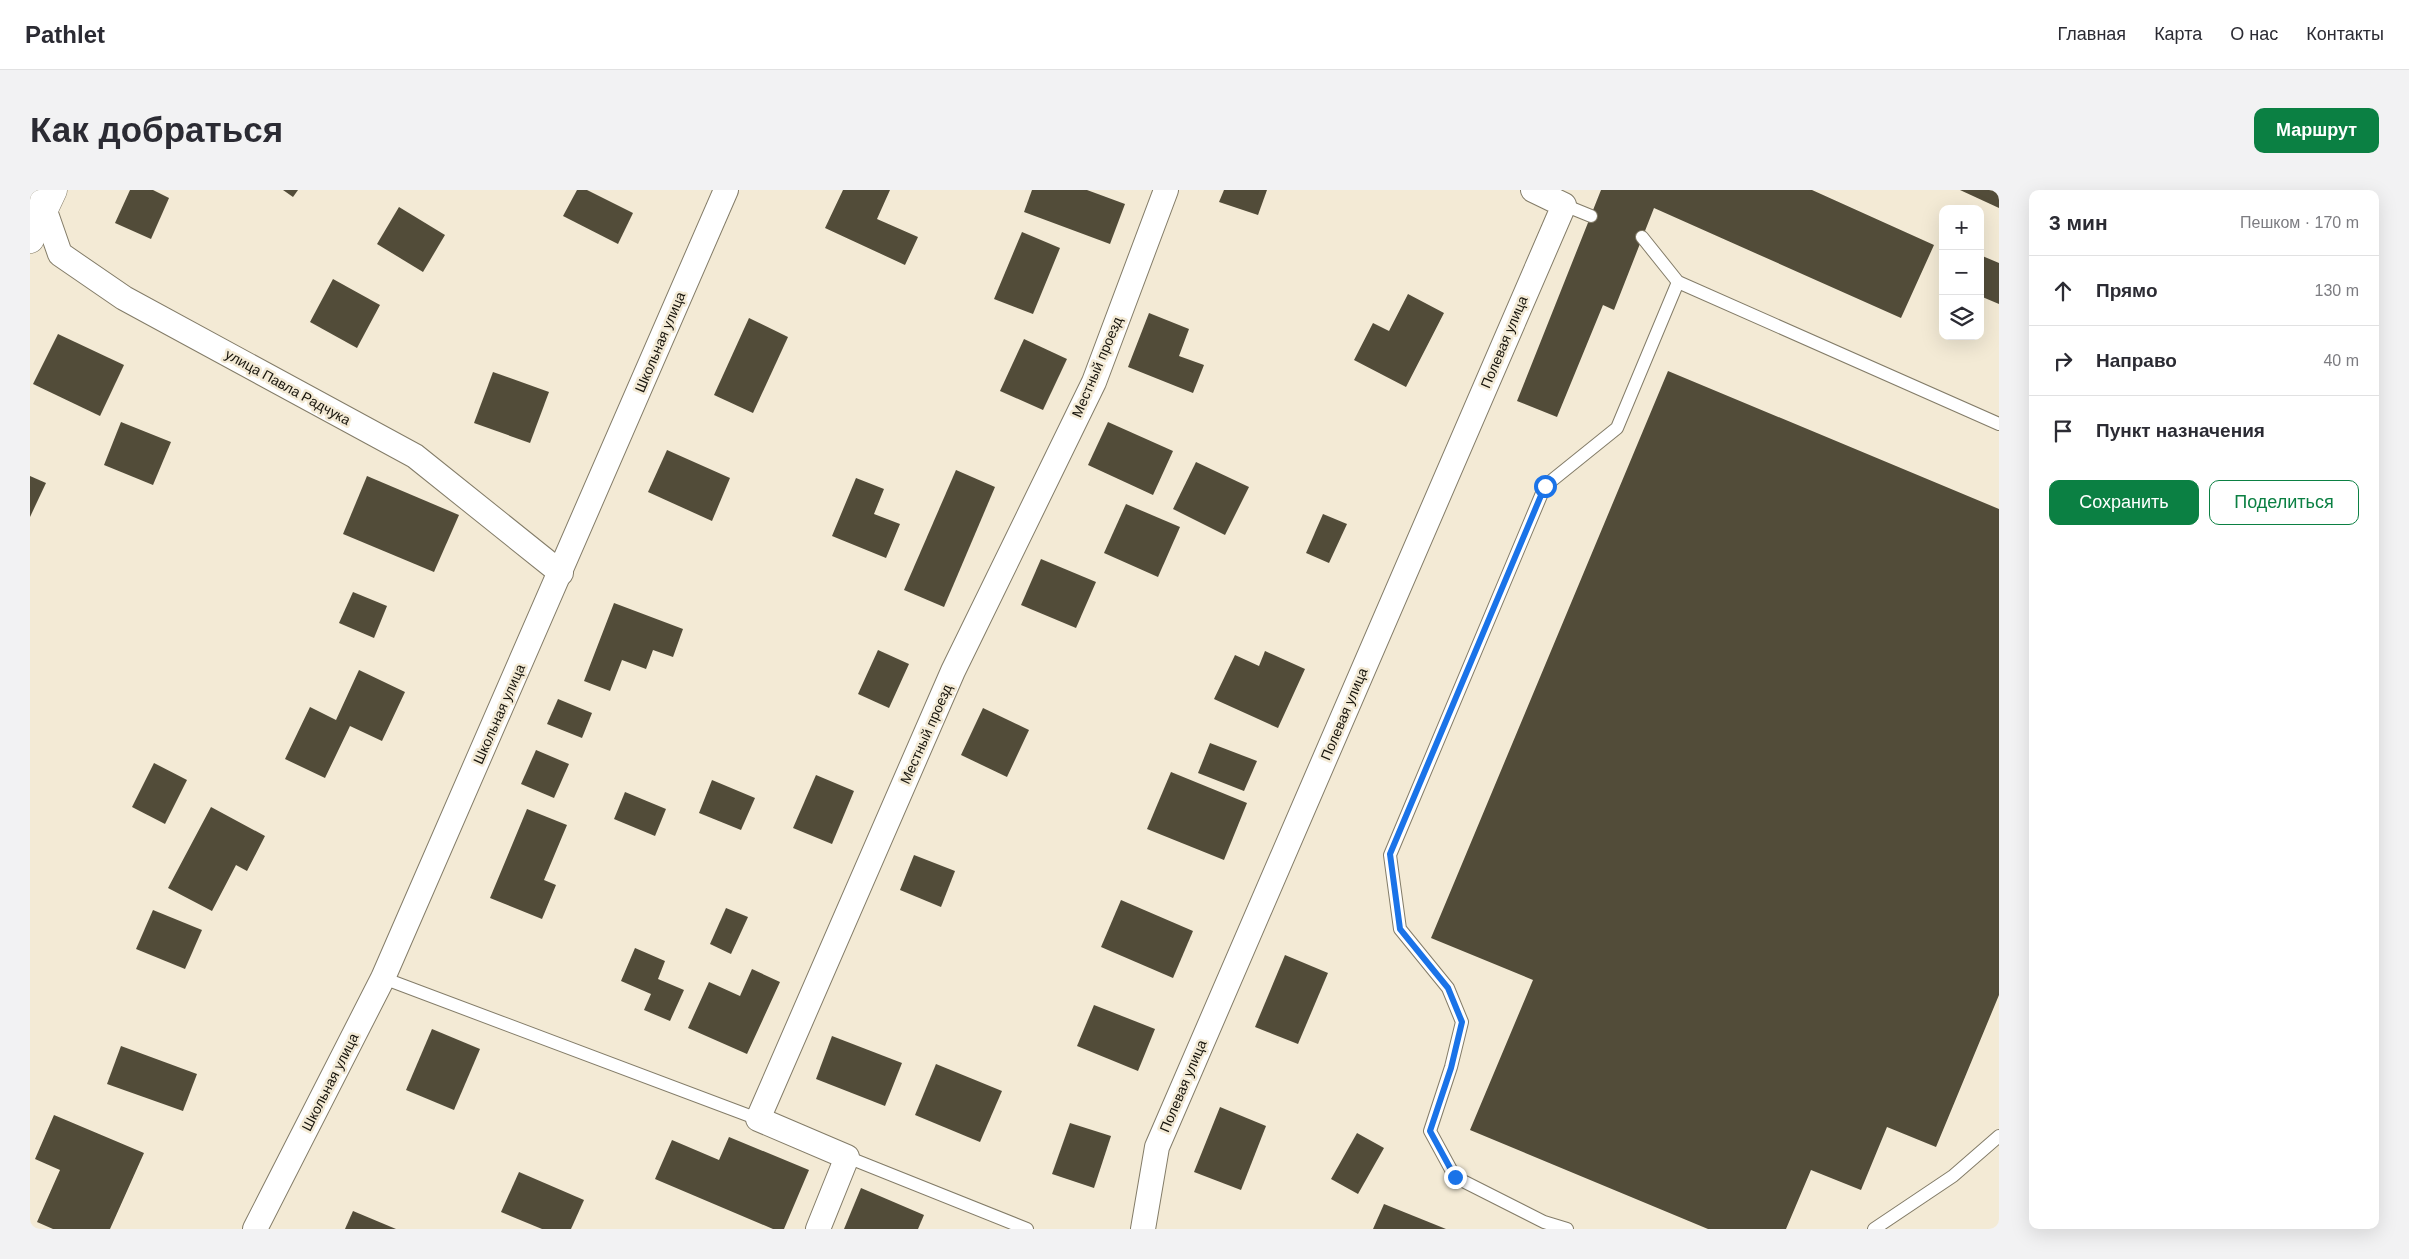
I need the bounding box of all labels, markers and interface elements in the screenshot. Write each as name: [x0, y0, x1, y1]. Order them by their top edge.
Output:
text: Pathlet: [25, 21, 105, 48]
text: Главная: [2058, 24, 2126, 44]
text: Карта: [2154, 24, 2202, 44]
text: О нас: [2230, 24, 2278, 44]
text: Контакты: [2306, 24, 2384, 44]
button: Маршрут: [2254, 108, 2379, 153]
text: Как добраться: [30, 110, 283, 149]
map controls: [1939, 205, 1984, 340]
button: +: [1939, 205, 1984, 250]
text: 3 мин: [2049, 211, 2108, 234]
text: Пешком · 170 m: [2240, 214, 2359, 231]
button: −: [1939, 250, 1984, 295]
icon: ahead: [2049, 277, 2077, 305]
text: Прямо: [2096, 280, 2158, 301]
text: 130 m: [2315, 282, 2359, 299]
street label: Школьная улица: [632, 289, 688, 395]
street label: Полевая улица: [1477, 293, 1531, 390]
button: layers: [1939, 295, 1984, 340]
street label: Местный проезд: [1069, 314, 1125, 420]
street label: улица Павла Радчука: [223, 346, 354, 428]
icon: right: [2049, 347, 2077, 375]
text: Направо: [2096, 350, 2177, 371]
text: 40 m: [2323, 352, 2359, 369]
icon: arrive: [2049, 417, 2077, 445]
text: Пункт назначения: [2096, 420, 2265, 441]
route start: [1534, 475, 1557, 498]
button: Сохранить: [2049, 480, 2199, 525]
button: Поделиться: [2209, 480, 2359, 525]
street label: Школьная улица: [470, 661, 528, 766]
street label: Полевая улица: [1317, 665, 1371, 762]
street label: Местный проезд: [897, 682, 955, 786]
street label: Школьная улица: [298, 1030, 362, 1134]
street label: Полевая улица: [1156, 1037, 1210, 1134]
route end: [1444, 1166, 1467, 1189]

